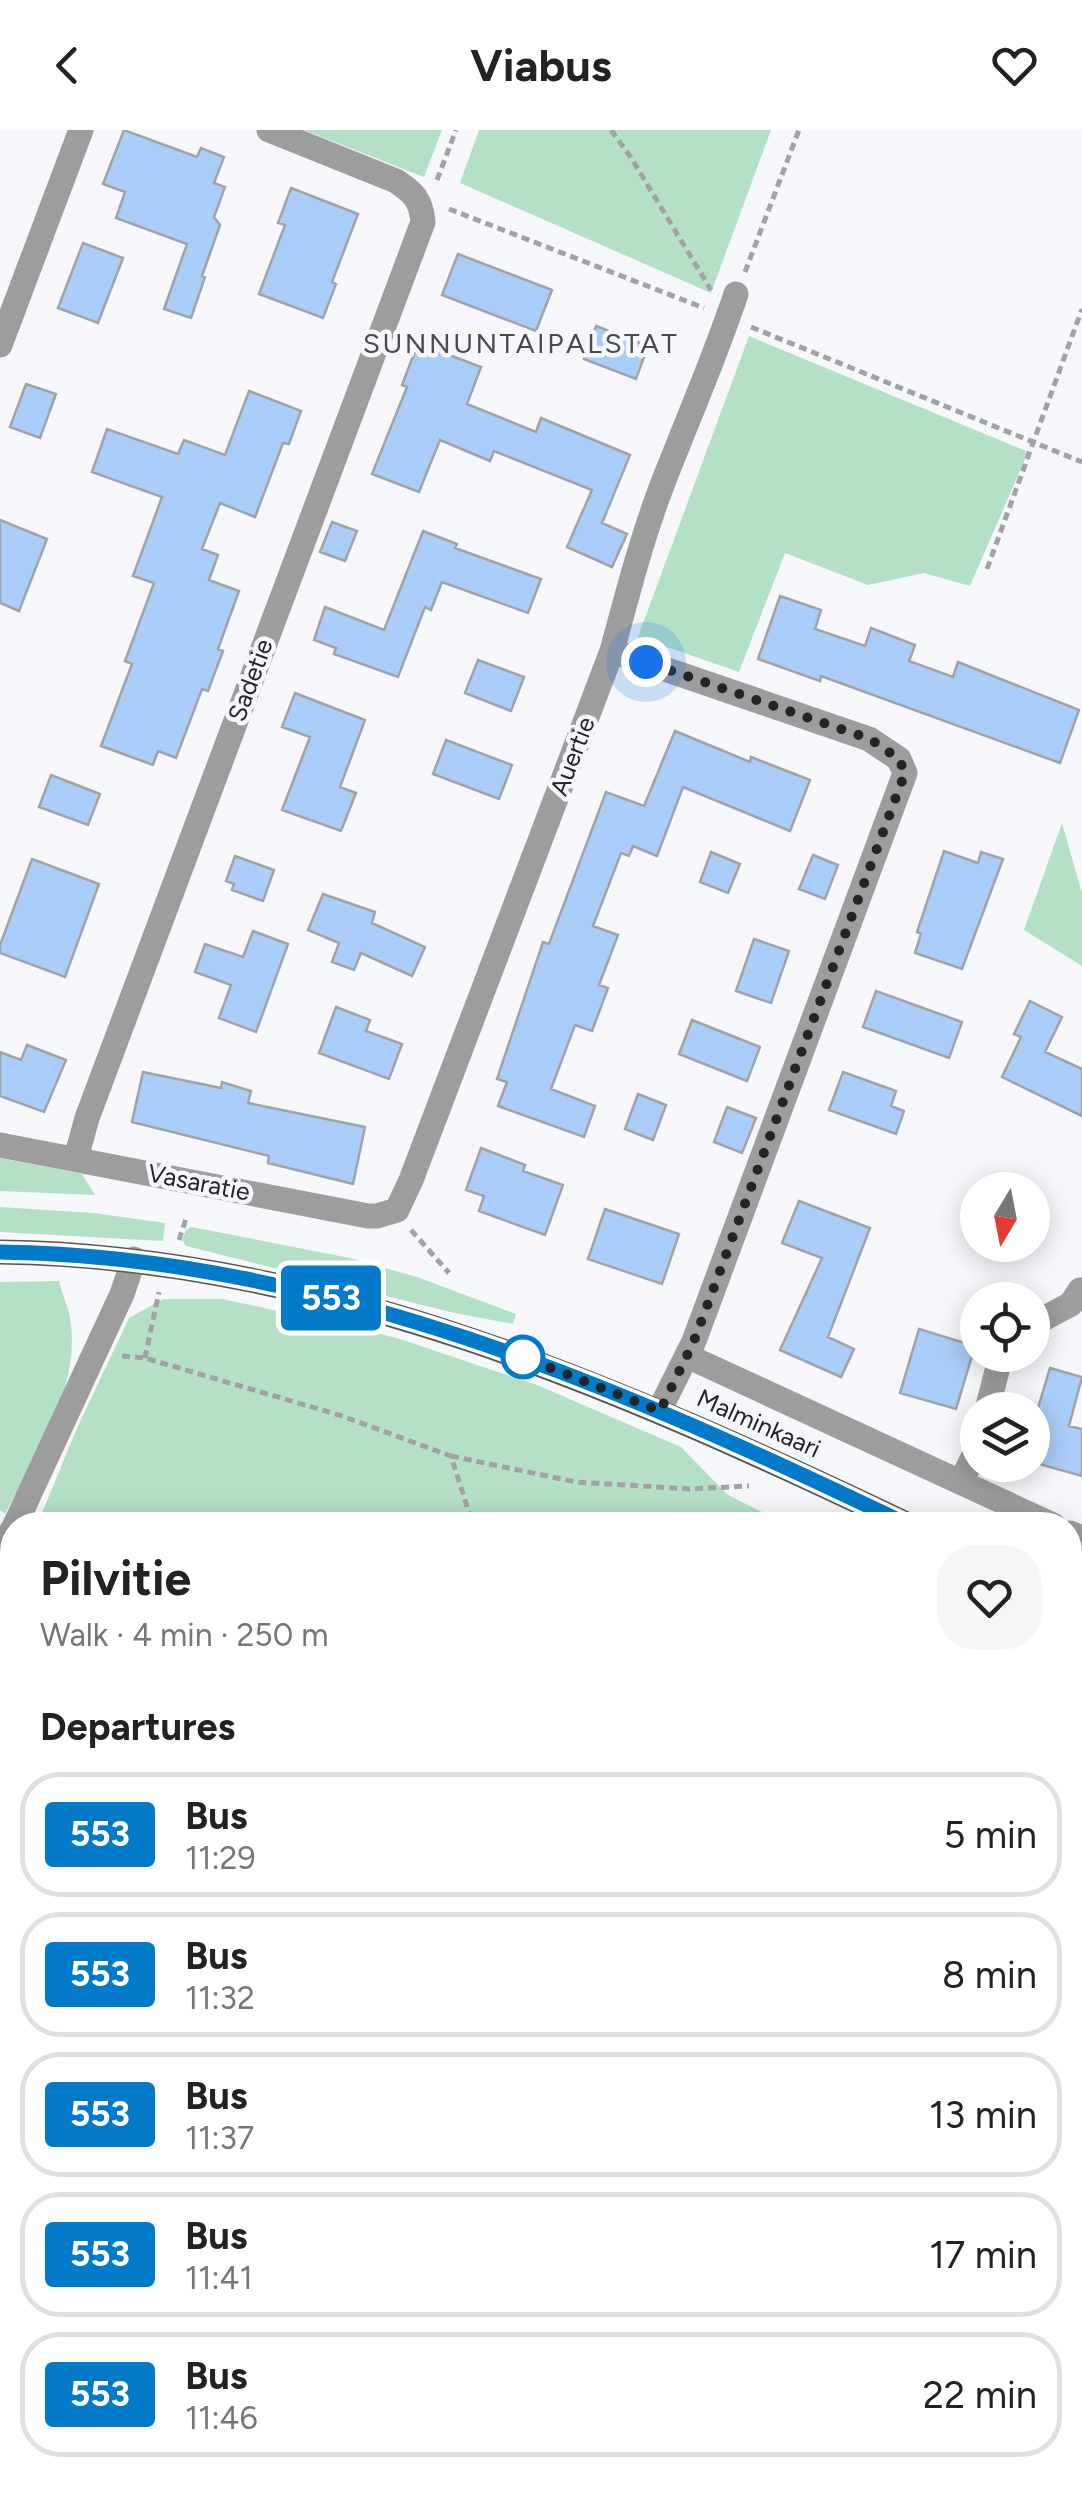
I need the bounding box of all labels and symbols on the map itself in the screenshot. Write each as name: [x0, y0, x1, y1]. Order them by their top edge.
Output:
district label: SUNNUNTAIPALSTAT: [363, 326, 679, 360]
street label: Sadetie: [221, 635, 279, 725]
your location: [621, 637, 671, 687]
street label: Auertie: [543, 712, 601, 800]
street label: Vasaratie: [145, 1157, 253, 1207]
north arrow: [960, 1172, 1050, 1262]
line badge: 553: [274, 1266, 388, 1330]
unlabelled marker: [502, 1336, 544, 1378]
street label: Malminkaari: [693, 1382, 825, 1464]

